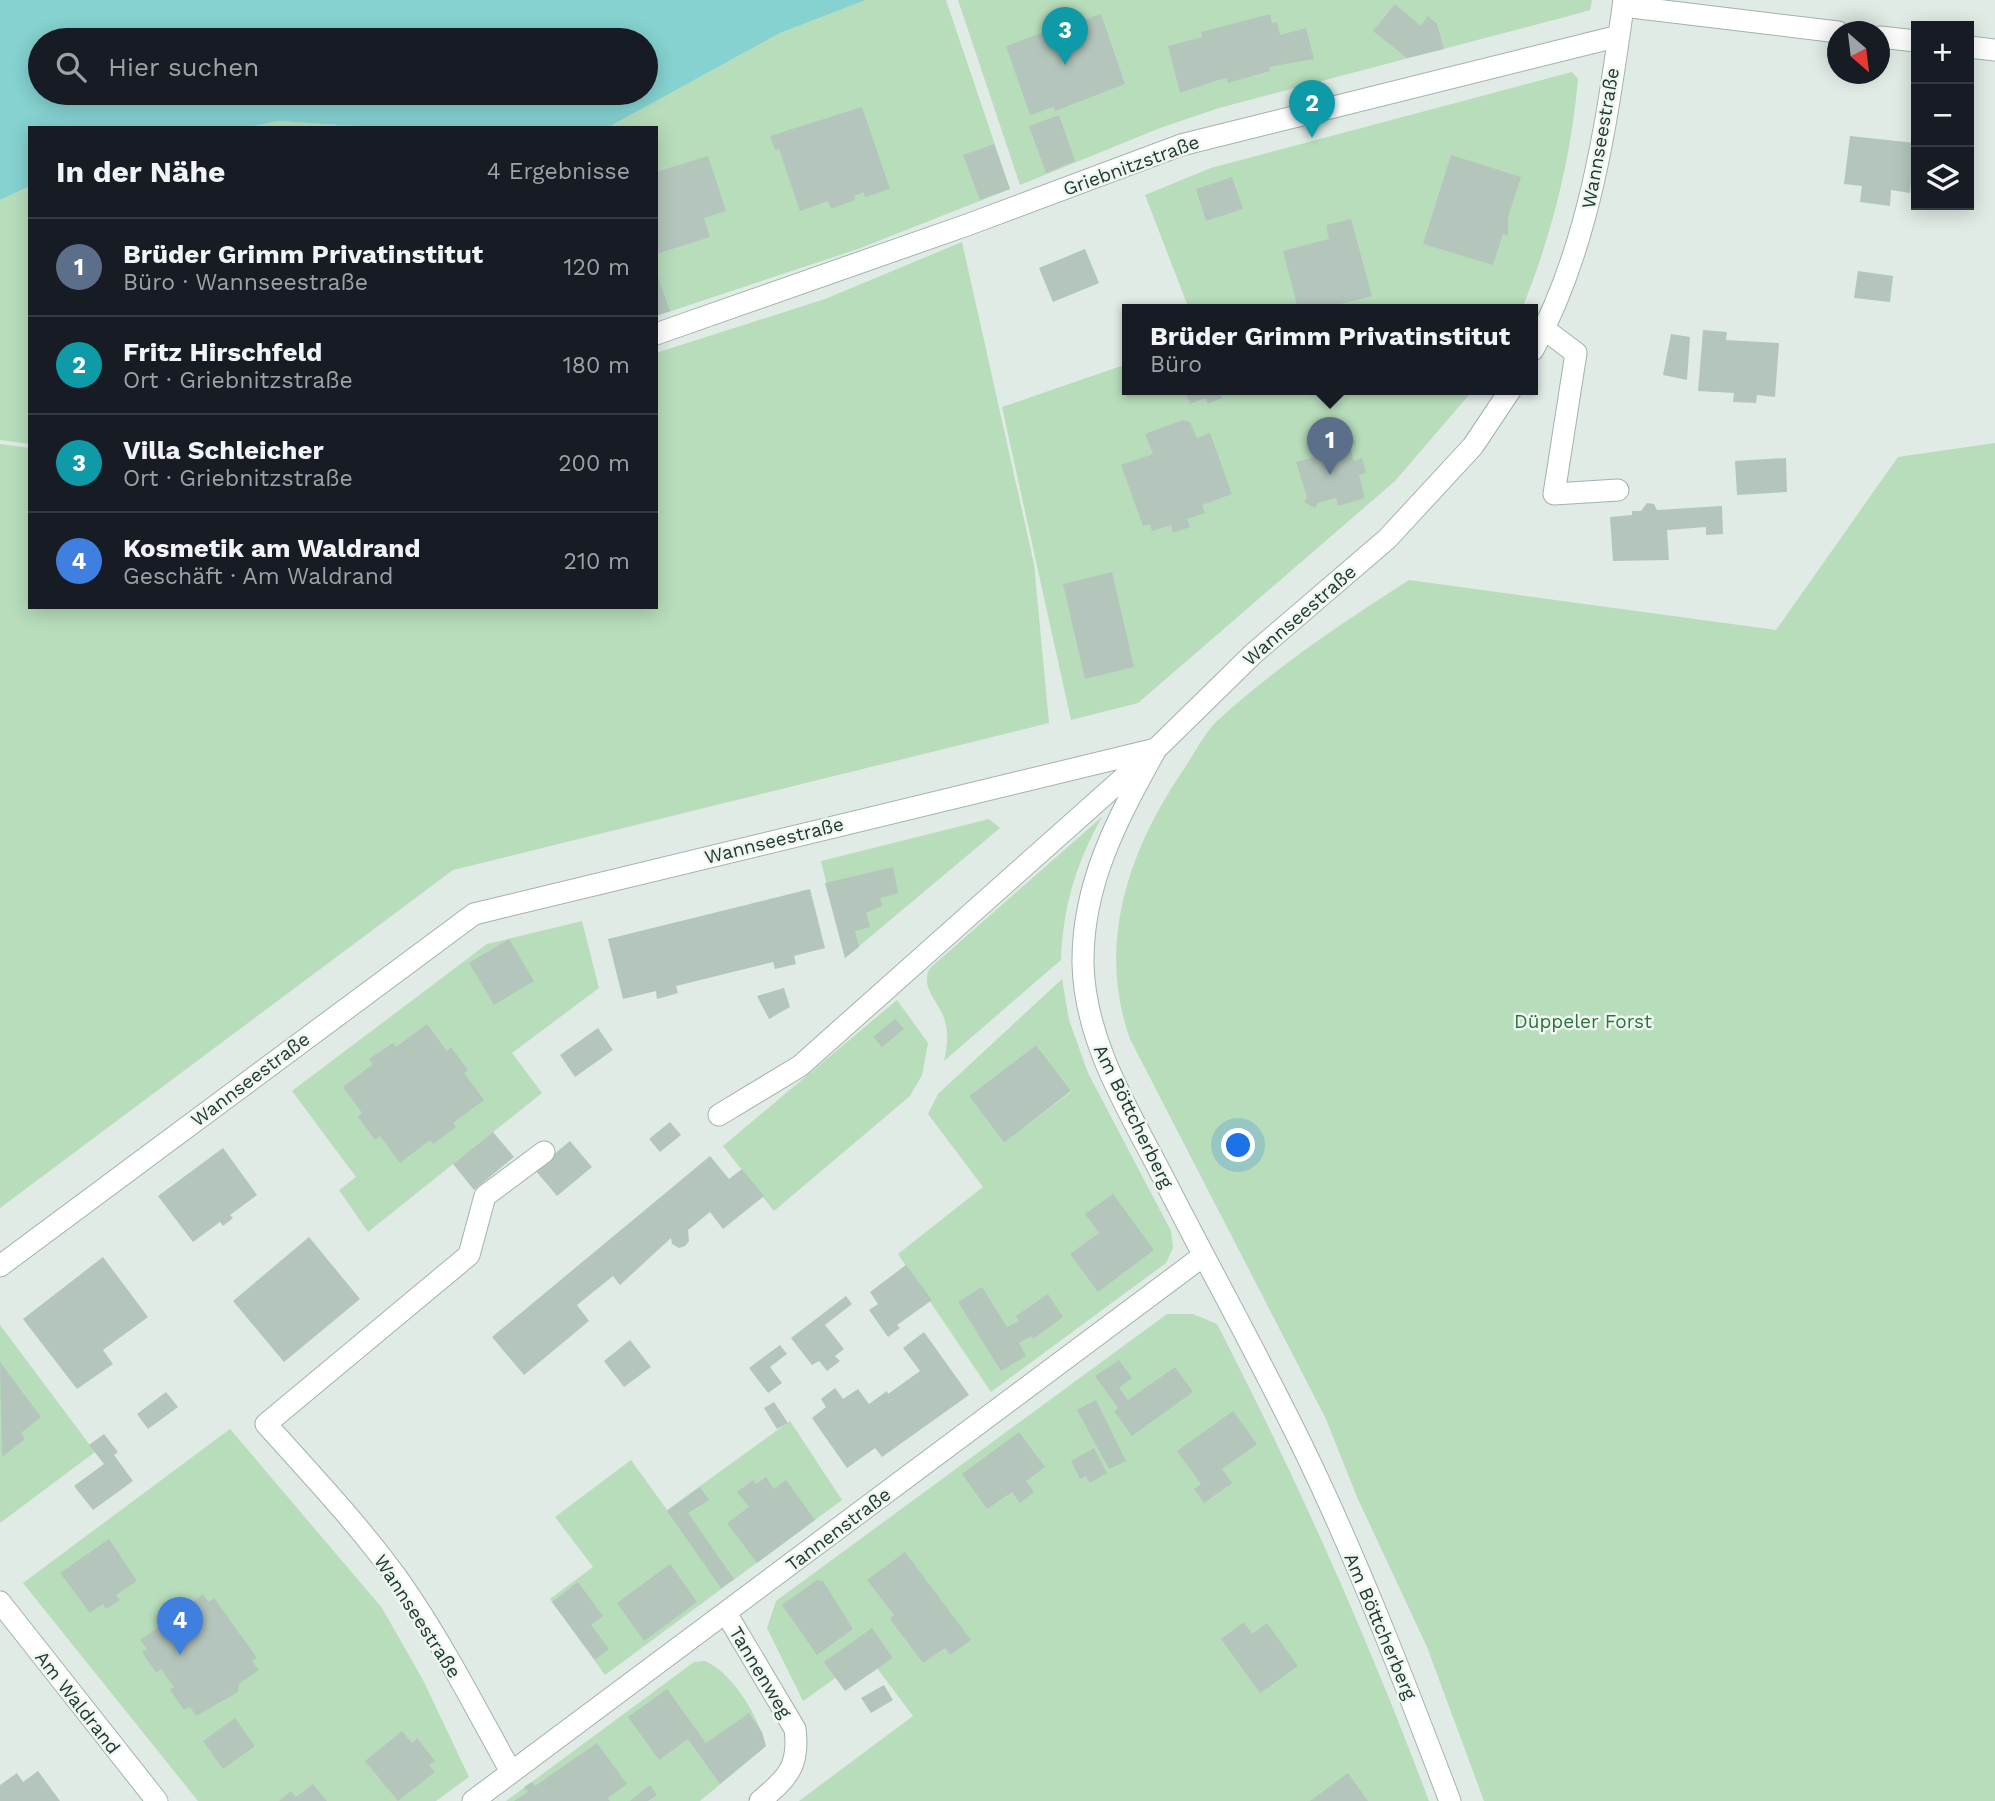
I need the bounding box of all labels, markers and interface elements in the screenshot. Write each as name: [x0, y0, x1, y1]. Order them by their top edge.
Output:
pin: 3: [1042, 7, 1088, 65]
north arrow: [1827, 21, 1890, 84]
map controls: [1911, 21, 1974, 210]
button: +: [1911, 21, 1974, 84]
search box: [28, 28, 658, 105]
icon: search: [52, 48, 90, 86]
text: Hier suchen: [108, 52, 259, 82]
street label: Wannseestraße: [1577, 66, 1624, 210]
pin: 2: [1289, 80, 1335, 138]
button: −: [1911, 84, 1974, 147]
street label: Griebnitzstraße: [1060, 130, 1202, 201]
button: layers: [1911, 147, 1974, 210]
text: In der Nähe: [56, 154, 225, 189]
text: 4 Ergebnisse: [487, 158, 630, 185]
text: Brüder Grimm Privatinstitut: [123, 239, 483, 269]
text: 1: [74, 254, 84, 281]
text: 120 m: [564, 254, 630, 281]
text: Büro · Wannseestraße: [123, 269, 368, 296]
popup: [1122, 304, 1538, 395]
text: Brüder Grimm Privatinstitut: [1150, 321, 1510, 351]
text: Fritz Hirschfeld: [123, 337, 322, 367]
text: Büro: [1150, 351, 1202, 378]
text: 2: [72, 352, 86, 379]
text: 180 m: [563, 352, 630, 379]
text: Ort · Griebnitzstraße: [123, 367, 353, 394]
pin: 1: [1307, 417, 1353, 475]
text: Villa Schleicher: [123, 435, 324, 465]
text: 3: [72, 450, 86, 477]
text: 200 m: [558, 450, 630, 477]
text: Ort · Griebnitzstraße: [123, 465, 353, 492]
text: Kosmetik am Waldrand: [123, 533, 421, 563]
text: 4: [72, 548, 86, 575]
text: 210 m: [564, 548, 630, 575]
street label: Wannseestraße: [1238, 560, 1361, 671]
text: Geschäft · Am Waldrand: [123, 563, 393, 590]
street label: Wannseestraße: [702, 812, 846, 869]
park label: Düppeler Forst: [1514, 1010, 1652, 1033]
street label: Wannseestraße: [186, 1027, 314, 1132]
street label: Am Böttcherberg: [1089, 1041, 1179, 1193]
your location: [1221, 1128, 1255, 1162]
street label: Tannenstraße: [781, 1482, 895, 1576]
street label: Wannseestraße: [369, 1550, 466, 1682]
street label: Am Böttcherberg: [1339, 1550, 1422, 1704]
pin: 4: [157, 1597, 203, 1655]
street label: Tannenweg: [724, 1622, 797, 1723]
street label: Am Waldrand: [30, 1646, 125, 1758]

